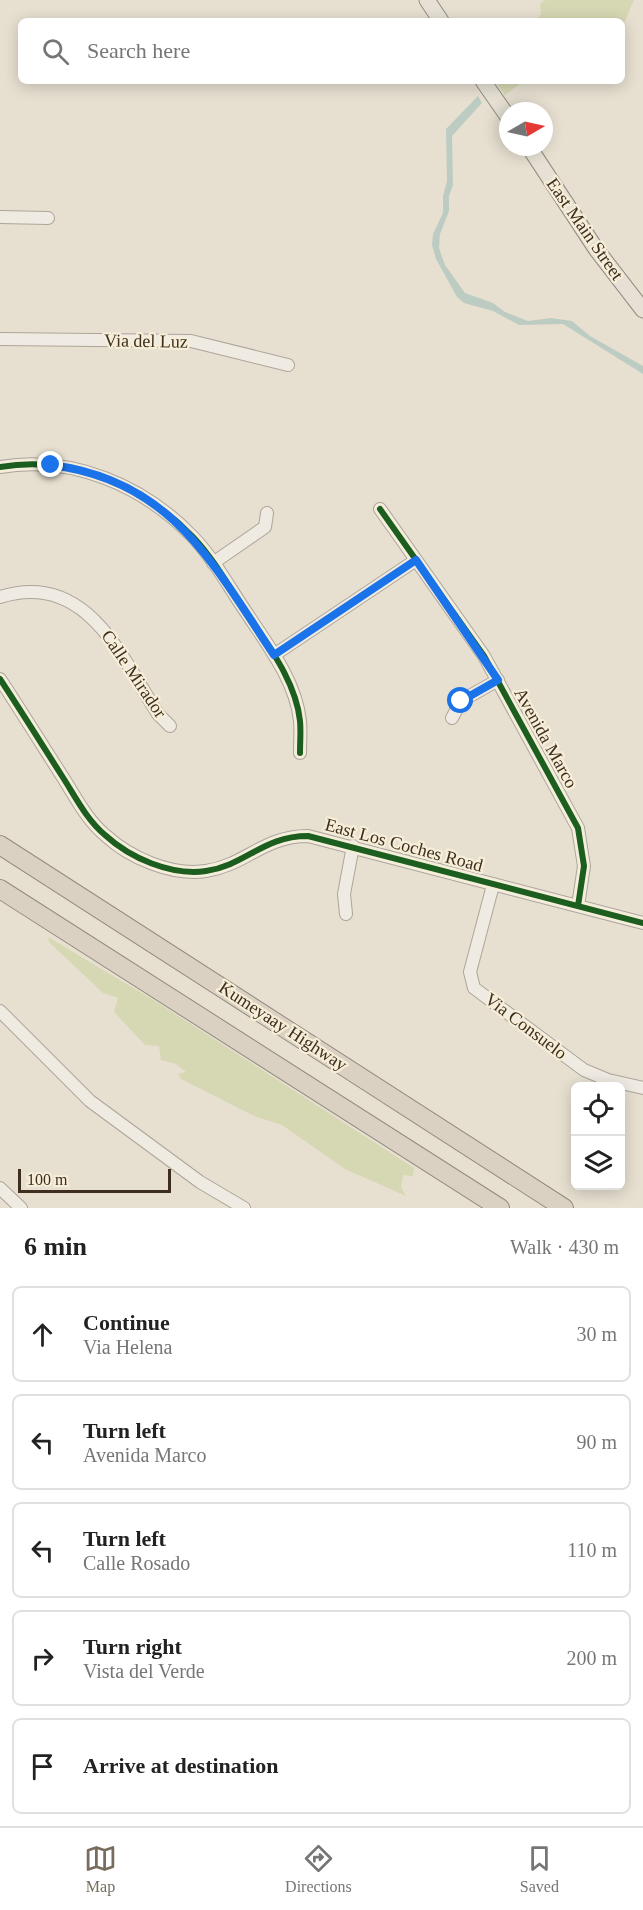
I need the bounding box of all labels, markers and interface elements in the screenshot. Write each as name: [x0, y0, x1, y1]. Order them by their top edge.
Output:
search box: [18, 18, 625, 84]
icon: search: [39, 35, 72, 68]
text: Search here: [87, 38, 190, 63]
north arrow: [499, 102, 553, 156]
street label: East Main Street: [542, 174, 628, 284]
street label: Via del Luz: [104, 330, 188, 352]
route end: [37, 451, 63, 477]
street label: Calle Mirador: [97, 626, 171, 722]
street label: Avenida Marco: [510, 685, 582, 791]
route start: [447, 687, 473, 713]
street label: East Los Coches Road: [323, 814, 485, 876]
street label: Kumeyaay Highway: [215, 977, 351, 1075]
street label: Via Consuelo: [481, 989, 571, 1063]
map controls: [571, 1082, 625, 1190]
button: locate: [571, 1082, 625, 1136]
button: layers: [571, 1136, 625, 1190]
scale bar: [18, 1166, 171, 1194]
text: 100 m: [27, 1171, 67, 1188]
text: 6 min: [24, 1232, 87, 1261]
text: Walk · 430 m: [510, 1236, 619, 1258]
text: Continue: [83, 1310, 170, 1335]
icon: ahead: [26, 1318, 59, 1351]
text: 30 m: [576, 1323, 617, 1345]
text: Via Helena: [83, 1336, 172, 1358]
text: Turn left: [83, 1418, 166, 1443]
icon: left: [26, 1426, 59, 1459]
text: 90 m: [576, 1431, 617, 1453]
text: Avenida Marco: [83, 1444, 206, 1466]
text: Turn left: [83, 1526, 166, 1551]
icon: left: [26, 1534, 59, 1567]
text: 110 m: [567, 1539, 617, 1561]
text: Calle Rosado: [83, 1552, 190, 1574]
text: Turn right: [83, 1634, 182, 1659]
icon: right: [26, 1642, 59, 1675]
text: 200 m: [566, 1647, 617, 1669]
text: Vista del Verde: [83, 1660, 205, 1682]
icon: arrive: [26, 1750, 59, 1783]
text: Arrive at destination: [83, 1753, 279, 1778]
tab: Map: [84, 1842, 117, 1896]
tab: Directions: [285, 1842, 352, 1896]
tab: Saved: [520, 1842, 559, 1896]

